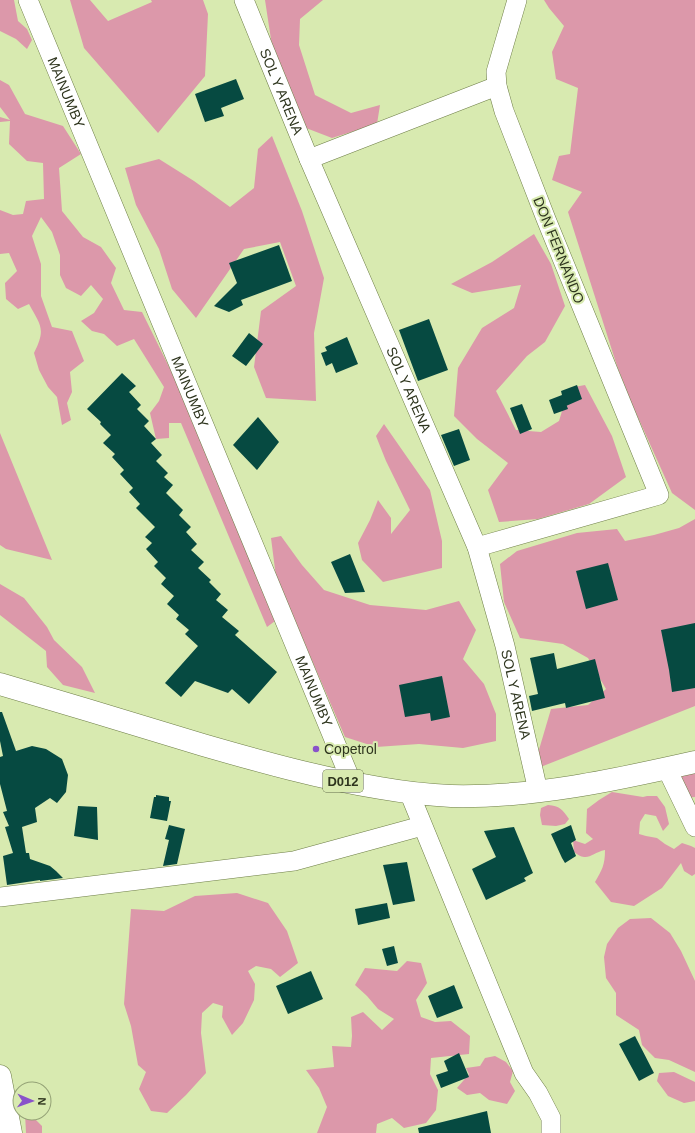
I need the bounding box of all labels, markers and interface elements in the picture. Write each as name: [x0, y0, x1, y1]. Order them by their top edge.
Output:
street label: SOL Y ARENA: [257, 46, 306, 138]
street label: MAINUMBY: [44, 54, 88, 131]
street label: DON FERNANDO: [530, 194, 588, 306]
street label: SOL Y ARENA: [383, 344, 435, 435]
street label: MAINUMBY: [168, 354, 212, 430]
street label: SOL Y ARENA: [498, 648, 534, 741]
street label: MAINUMBY: [292, 653, 336, 730]
place label: Copetrol: [324, 741, 377, 757]
marker: Copetrol: [311, 744, 321, 754]
road number: D012: [323, 770, 363, 792]
north arrow: [12, 1081, 52, 1121]
text: N: [36, 1097, 48, 1106]

